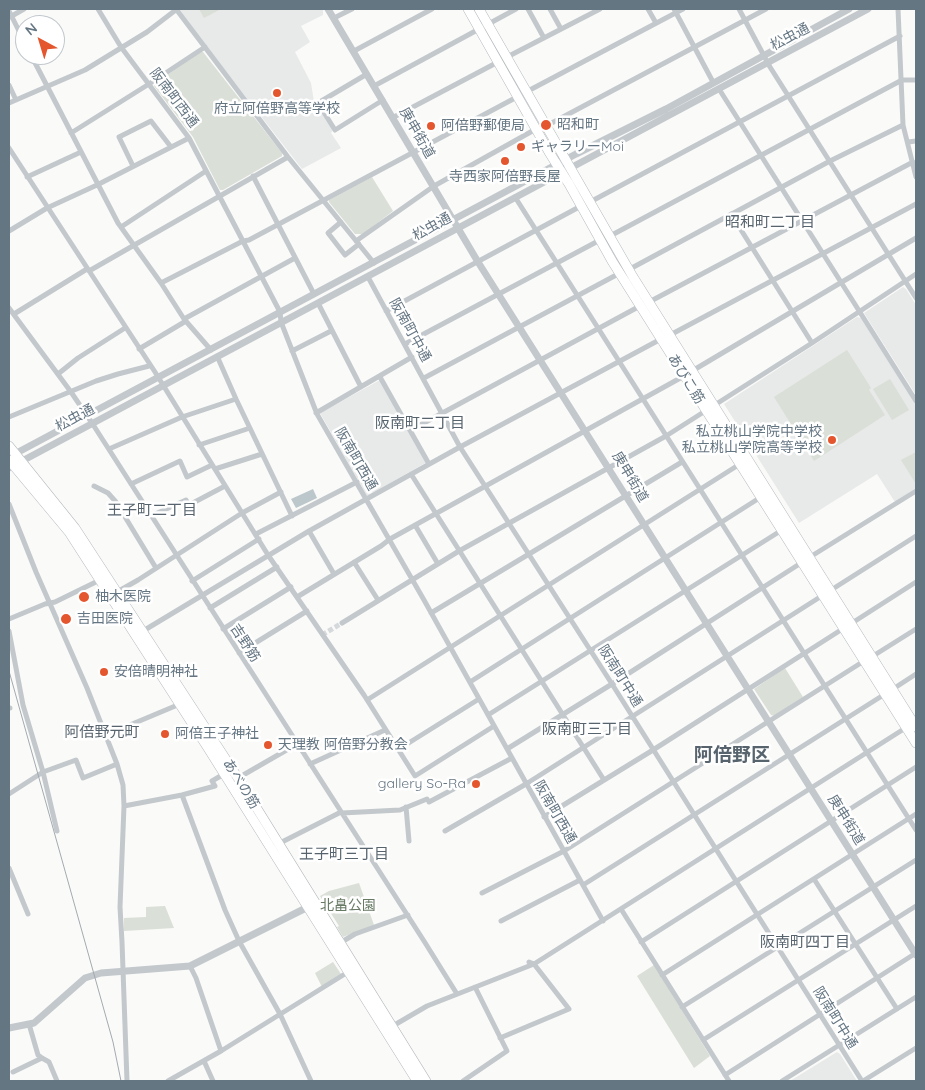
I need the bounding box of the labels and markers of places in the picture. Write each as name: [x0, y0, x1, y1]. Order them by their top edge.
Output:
marker: 府立阿倍野高等学校: [271, 87, 283, 99]
place label: 府立阿倍野高等学校: [214, 101, 340, 117]
place label: 昭和町: [557, 117, 599, 133]
place label: 阿倍野郵便局: [441, 118, 525, 134]
marker: 昭和町: [539, 118, 553, 132]
marker: 阿倍野郵便局: [425, 120, 437, 132]
place label: ギャラリーMoi: [531, 139, 624, 155]
marker: ギャラリーMoi: [515, 141, 527, 153]
marker: 寺西家阿倍野長屋: [499, 155, 511, 167]
place label: 寺西家阿倍野長屋: [449, 169, 561, 185]
place label: 私立桃山学院中学校 私立桃山学院高等学校: [682, 424, 822, 457]
marker: 私立桃山学院中学校 私立桃山学院高等学校: [826, 434, 838, 446]
place label: 柚木医院: [95, 589, 151, 605]
marker: 柚木医院: [77, 590, 91, 604]
place label: 吉田医院: [77, 611, 133, 627]
marker: 吉田医院: [59, 612, 73, 626]
place label: 安倍晴明神社: [114, 664, 198, 680]
marker: 安倍晴明神社: [98, 666, 110, 678]
place label: 阿倍王子神社: [175, 726, 259, 742]
marker: 阿倍王子神社: [159, 728, 171, 740]
place label: 天理教 阿倍野分教会: [278, 737, 408, 753]
marker: 天理教 阿倍野分教会: [262, 739, 274, 751]
place label: gallery So-Ra: [378, 776, 466, 792]
marker: gallery So-Ra: [470, 778, 482, 790]

